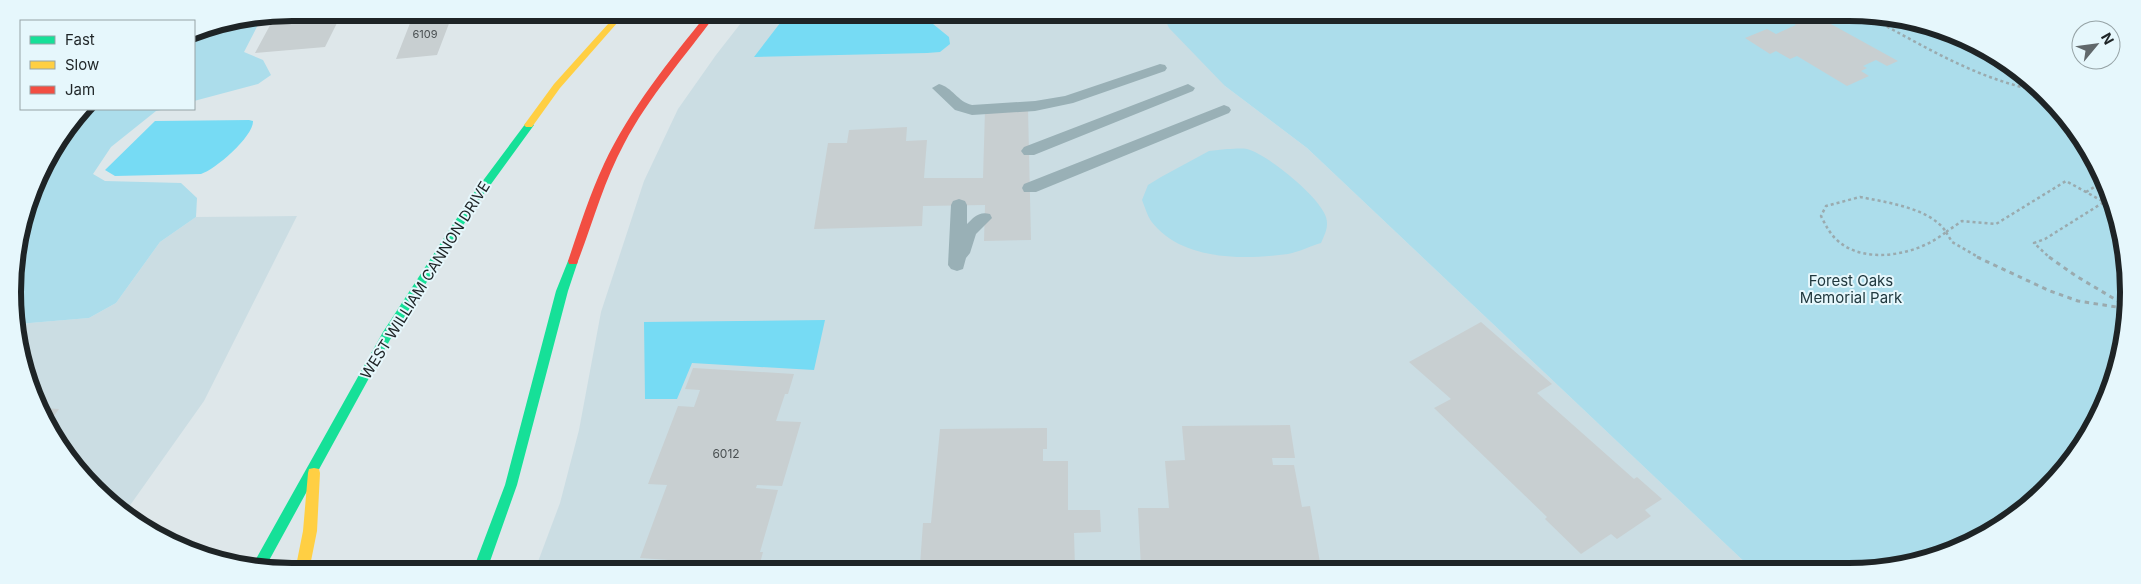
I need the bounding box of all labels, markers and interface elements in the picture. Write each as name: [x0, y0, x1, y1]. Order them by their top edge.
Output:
legend: [20, 20, 195, 110]
north arrow: [2071, 20, 2121, 70]
house number: 6109: [412, 27, 438, 41]
text: Fast: [65, 30, 95, 49]
text: N: [2098, 30, 2118, 47]
text: Slow: [65, 55, 99, 74]
text: Jam: [65, 80, 95, 99]
street label: WEST WILLIAM CANNON DRIVE: [356, 178, 494, 382]
park label: Forest Oaks Memorial Park: [1800, 271, 1903, 307]
house number: 6012: [712, 446, 740, 461]

